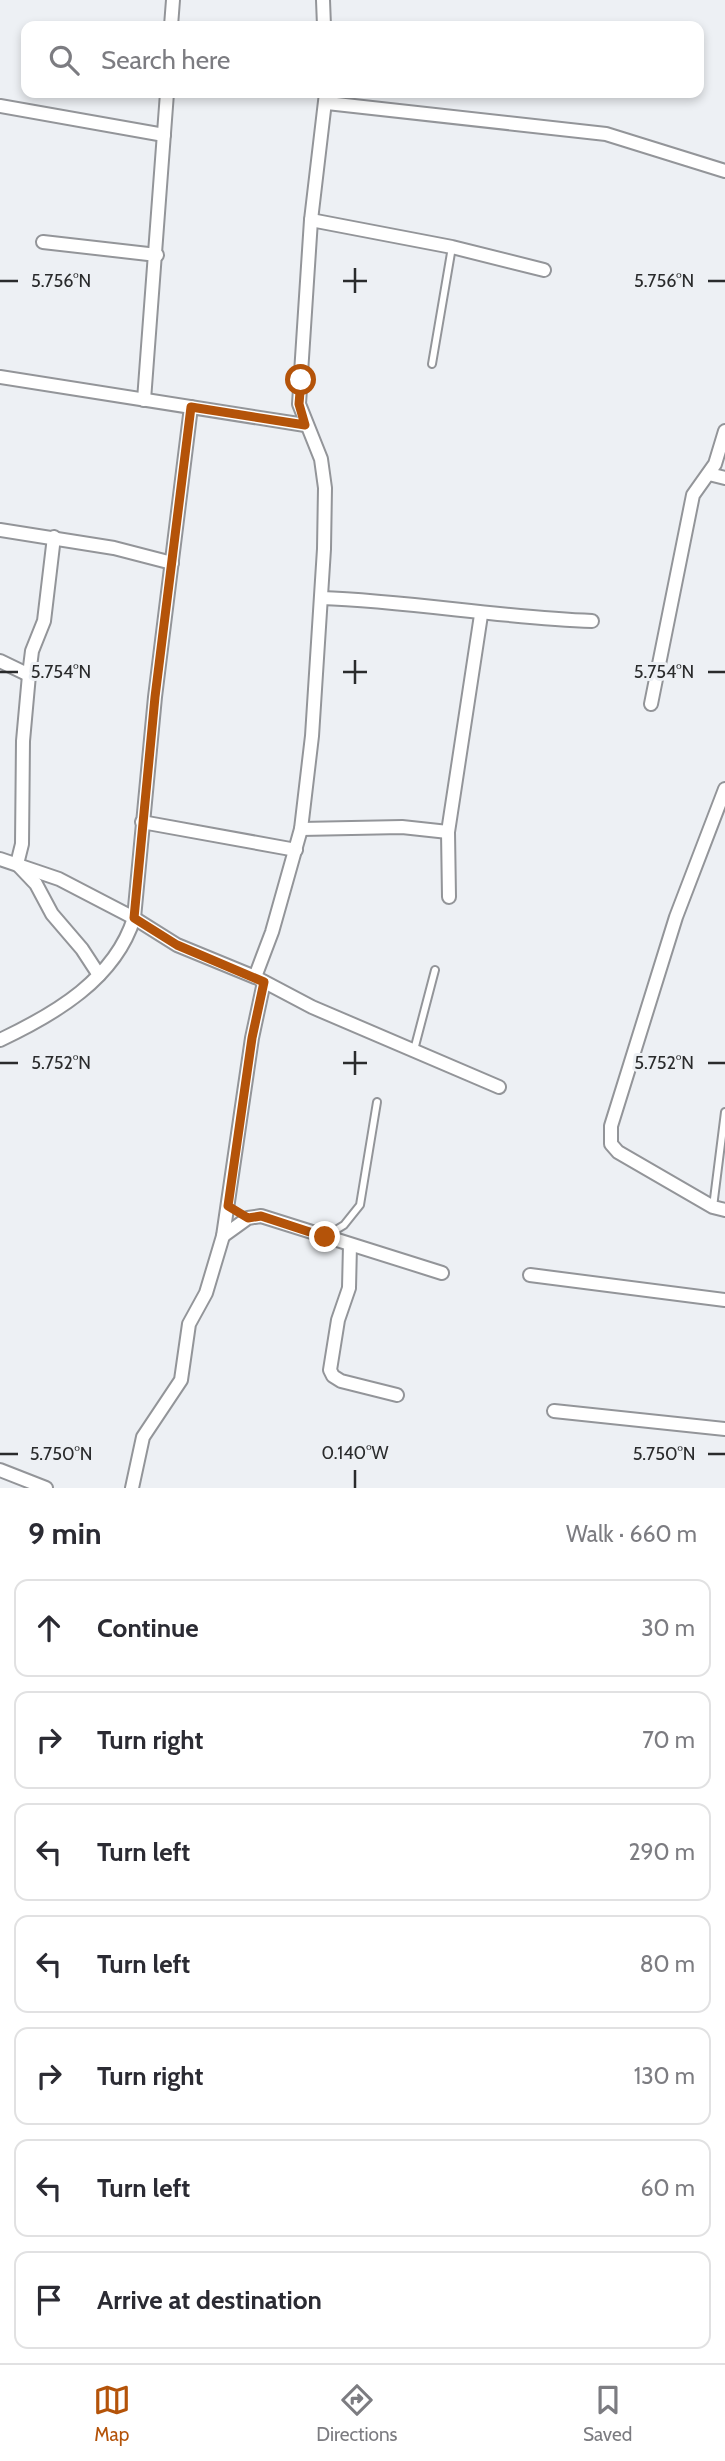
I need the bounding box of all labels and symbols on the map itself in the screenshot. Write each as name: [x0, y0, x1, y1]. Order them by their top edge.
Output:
text: 5.756°N: [31, 270, 91, 292]
text: 5.756°N: [634, 270, 694, 292]
route start: [285, 364, 316, 395]
text: 5.754°N: [31, 661, 91, 683]
text: 5.754°N: [634, 661, 694, 683]
text: 5.752°N: [31, 1052, 91, 1074]
text: 5.752°N: [634, 1052, 694, 1074]
route end: [309, 1221, 340, 1252]
text: 0.140°W: [322, 1442, 388, 1464]
text: 5.750°N: [30, 1443, 92, 1465]
text: 5.750°N: [633, 1443, 695, 1465]

